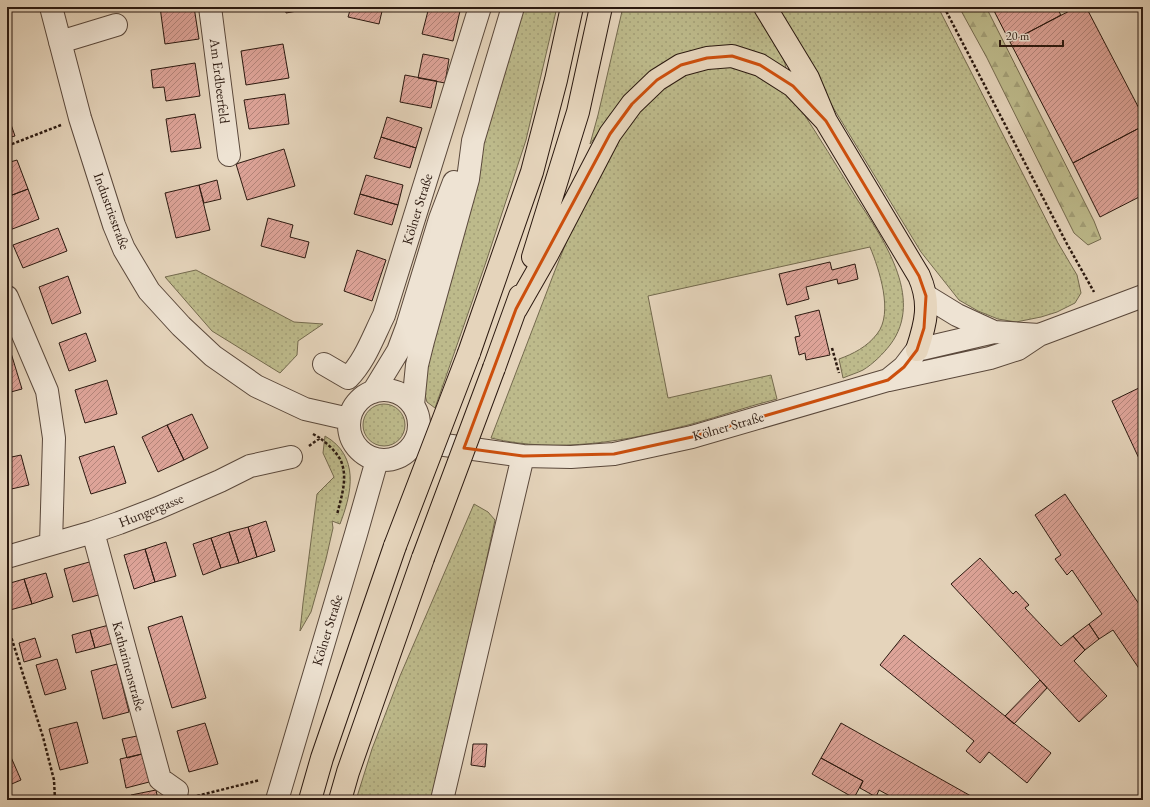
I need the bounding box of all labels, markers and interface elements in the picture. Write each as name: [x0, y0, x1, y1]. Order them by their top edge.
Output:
scale bar: [1000, 22, 1063, 48]
text: 20 m: [1006, 28, 1030, 44]
street label: Am Erdbeerfeld: [206, 36, 234, 126]
street label: Industriestraße: [90, 170, 134, 253]
street label: Kölner Straße: [398, 171, 437, 247]
street label: Kölner Straße: [690, 407, 766, 445]
street label: Hungergasse: [116, 489, 187, 531]
street label: Kölner Straße: [308, 592, 347, 668]
street label: Katharinenstraße: [108, 619, 150, 713]

